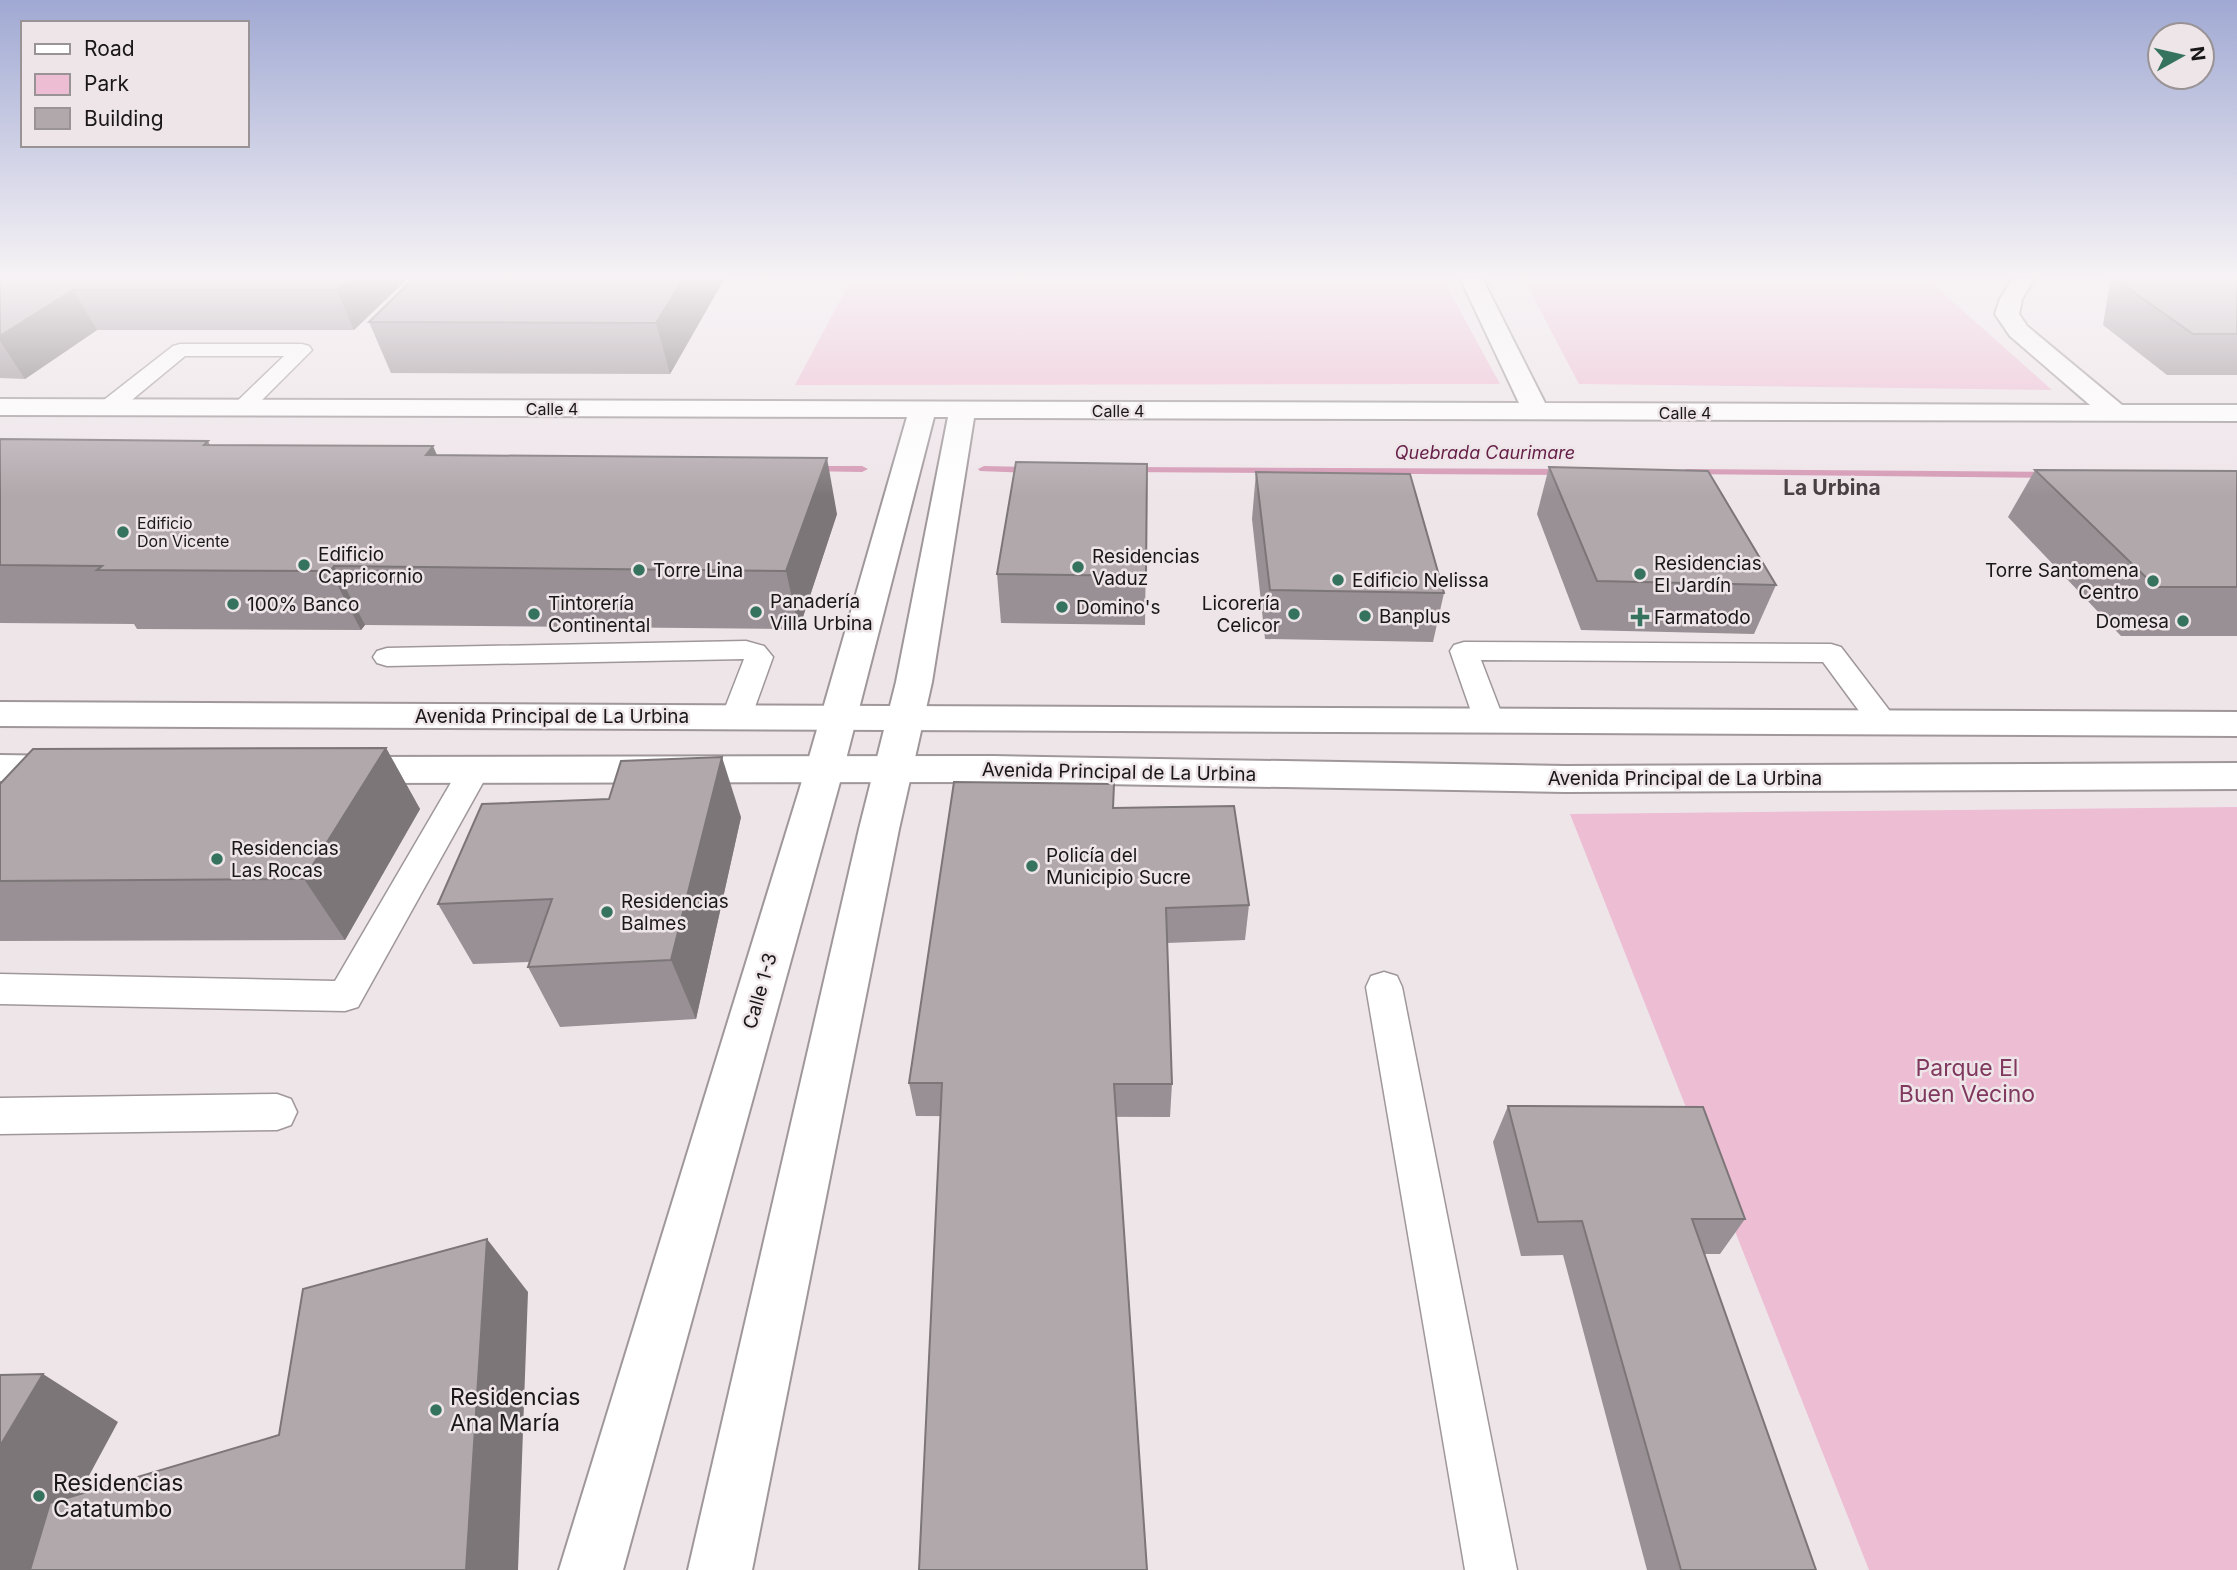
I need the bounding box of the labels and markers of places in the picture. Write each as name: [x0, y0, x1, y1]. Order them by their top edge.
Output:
place label: Edificio Don Vicente: [137, 513, 229, 551]
marker: Edificio Don Vicente: [115, 524, 131, 540]
place label: Edificio Capricornio: [318, 543, 423, 588]
place label: Residencias Vaduz: [1092, 545, 1200, 590]
place label: Residencias El Jardín: [1654, 552, 1762, 597]
marker: Edificio Capricornio: [296, 557, 312, 573]
place label: Torre Lina: [653, 559, 743, 582]
marker: Residencias Vaduz: [1070, 559, 1086, 575]
place label: Torre Santomena Centro: [1985, 559, 2139, 604]
marker: Torre Lina: [631, 562, 647, 578]
marker: Residencias El Jardín: [1632, 566, 1648, 582]
place label: Edificio Nelissa: [1352, 569, 1489, 592]
marker: Edificio Nelissa: [1330, 572, 1346, 588]
marker: Torre Santomena Centro: [2145, 573, 2161, 589]
place label: Panadería Villa Urbina: [770, 590, 873, 635]
place label: Tintorería Continental: [548, 592, 650, 637]
place label: Licorería Celicor: [1202, 592, 1280, 637]
place label: 100% Banco: [247, 593, 359, 616]
marker: 100% Banco: [225, 596, 241, 612]
place label: Domino's: [1076, 596, 1160, 619]
marker: Domino's: [1054, 599, 1070, 615]
marker: Panadería Villa Urbina: [748, 604, 764, 620]
place label: Banplus: [1379, 605, 1451, 628]
marker: Tintorería Continental: [526, 606, 542, 622]
marker: Licorería Celicor: [1286, 606, 1302, 622]
place label: Farmatodo: [1654, 606, 1751, 629]
marker: Banplus: [1357, 608, 1373, 624]
marker: Farmatodo: [1632, 609, 1648, 625]
place label: Domesa: [2095, 610, 2169, 633]
marker: Domesa: [2175, 613, 2191, 629]
place label: Residencias Las Rocas: [231, 837, 339, 882]
place label: Policía del Municipio Sucre: [1046, 844, 1191, 889]
marker: Residencias Las Rocas: [209, 851, 225, 867]
marker: Policía del Municipio Sucre: [1024, 858, 1040, 874]
place label: Residencias Balmes: [621, 890, 729, 935]
marker: Residencias Balmes: [599, 904, 615, 920]
place label: Residencias Ana María: [450, 1383, 580, 1437]
marker: Residencias Ana María: [428, 1402, 444, 1418]
place label: Residencias Catatumbo: [53, 1469, 183, 1523]
marker: Residencias Catatumbo: [31, 1488, 47, 1504]

